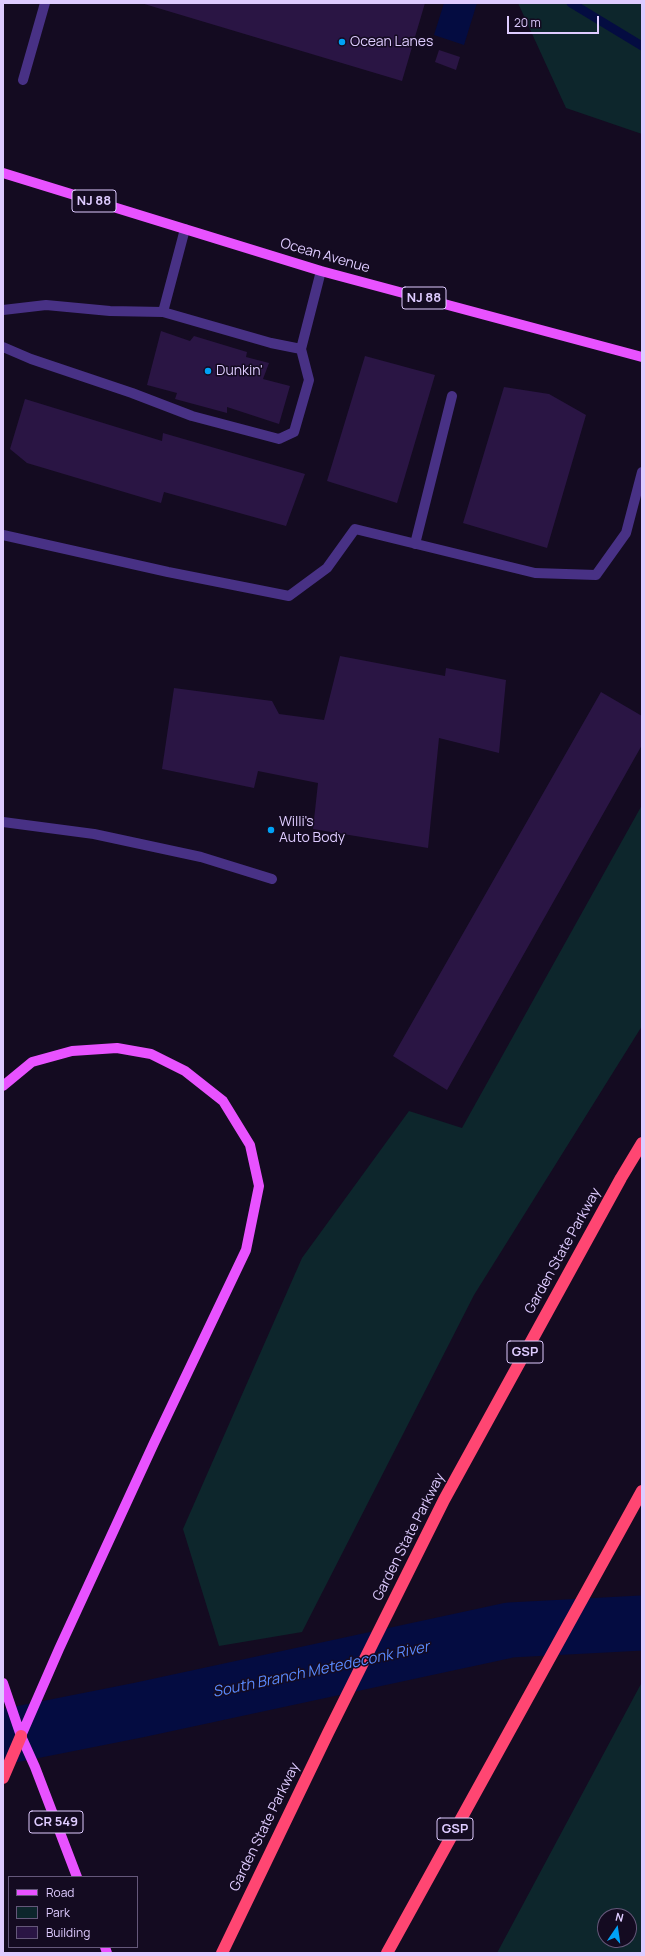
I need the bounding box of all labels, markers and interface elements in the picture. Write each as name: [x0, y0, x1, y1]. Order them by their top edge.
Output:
scale bar: [509, 8, 601, 34]
text: 20 m: [514, 14, 541, 31]
place label: Ocean Lanes: [350, 34, 433, 50]
marker: Ocean Lanes: [337, 37, 347, 47]
road number: NJ 88: [72, 190, 116, 212]
street label: Ocean Avenue: [278, 235, 372, 277]
road number: NJ 88: [402, 287, 446, 309]
place label: Dunkin': [216, 363, 263, 379]
marker: Dunkin': [203, 366, 213, 376]
place label: Willi's Auto Body: [279, 814, 345, 846]
marker: Willi's Auto Body: [266, 825, 276, 835]
street label: Garden State Parkway: [521, 1185, 605, 1317]
road number: GSP: [507, 1341, 543, 1363]
street label: Garden State Parkway: [369, 1470, 449, 1604]
water label: South Branch Metedeconk River: [211, 1638, 431, 1702]
street label: Garden State Parkway: [226, 1760, 304, 1894]
road number: CR 549: [29, 1811, 83, 1833]
road number: GSP: [437, 1818, 473, 1840]
legend: [8, 1876, 138, 1948]
text: Road: [46, 1884, 74, 1901]
text: Park: [46, 1904, 70, 1921]
north arrow: [597, 1908, 637, 1948]
text: N: [614, 1909, 625, 1925]
text: Building: [46, 1924, 90, 1941]

